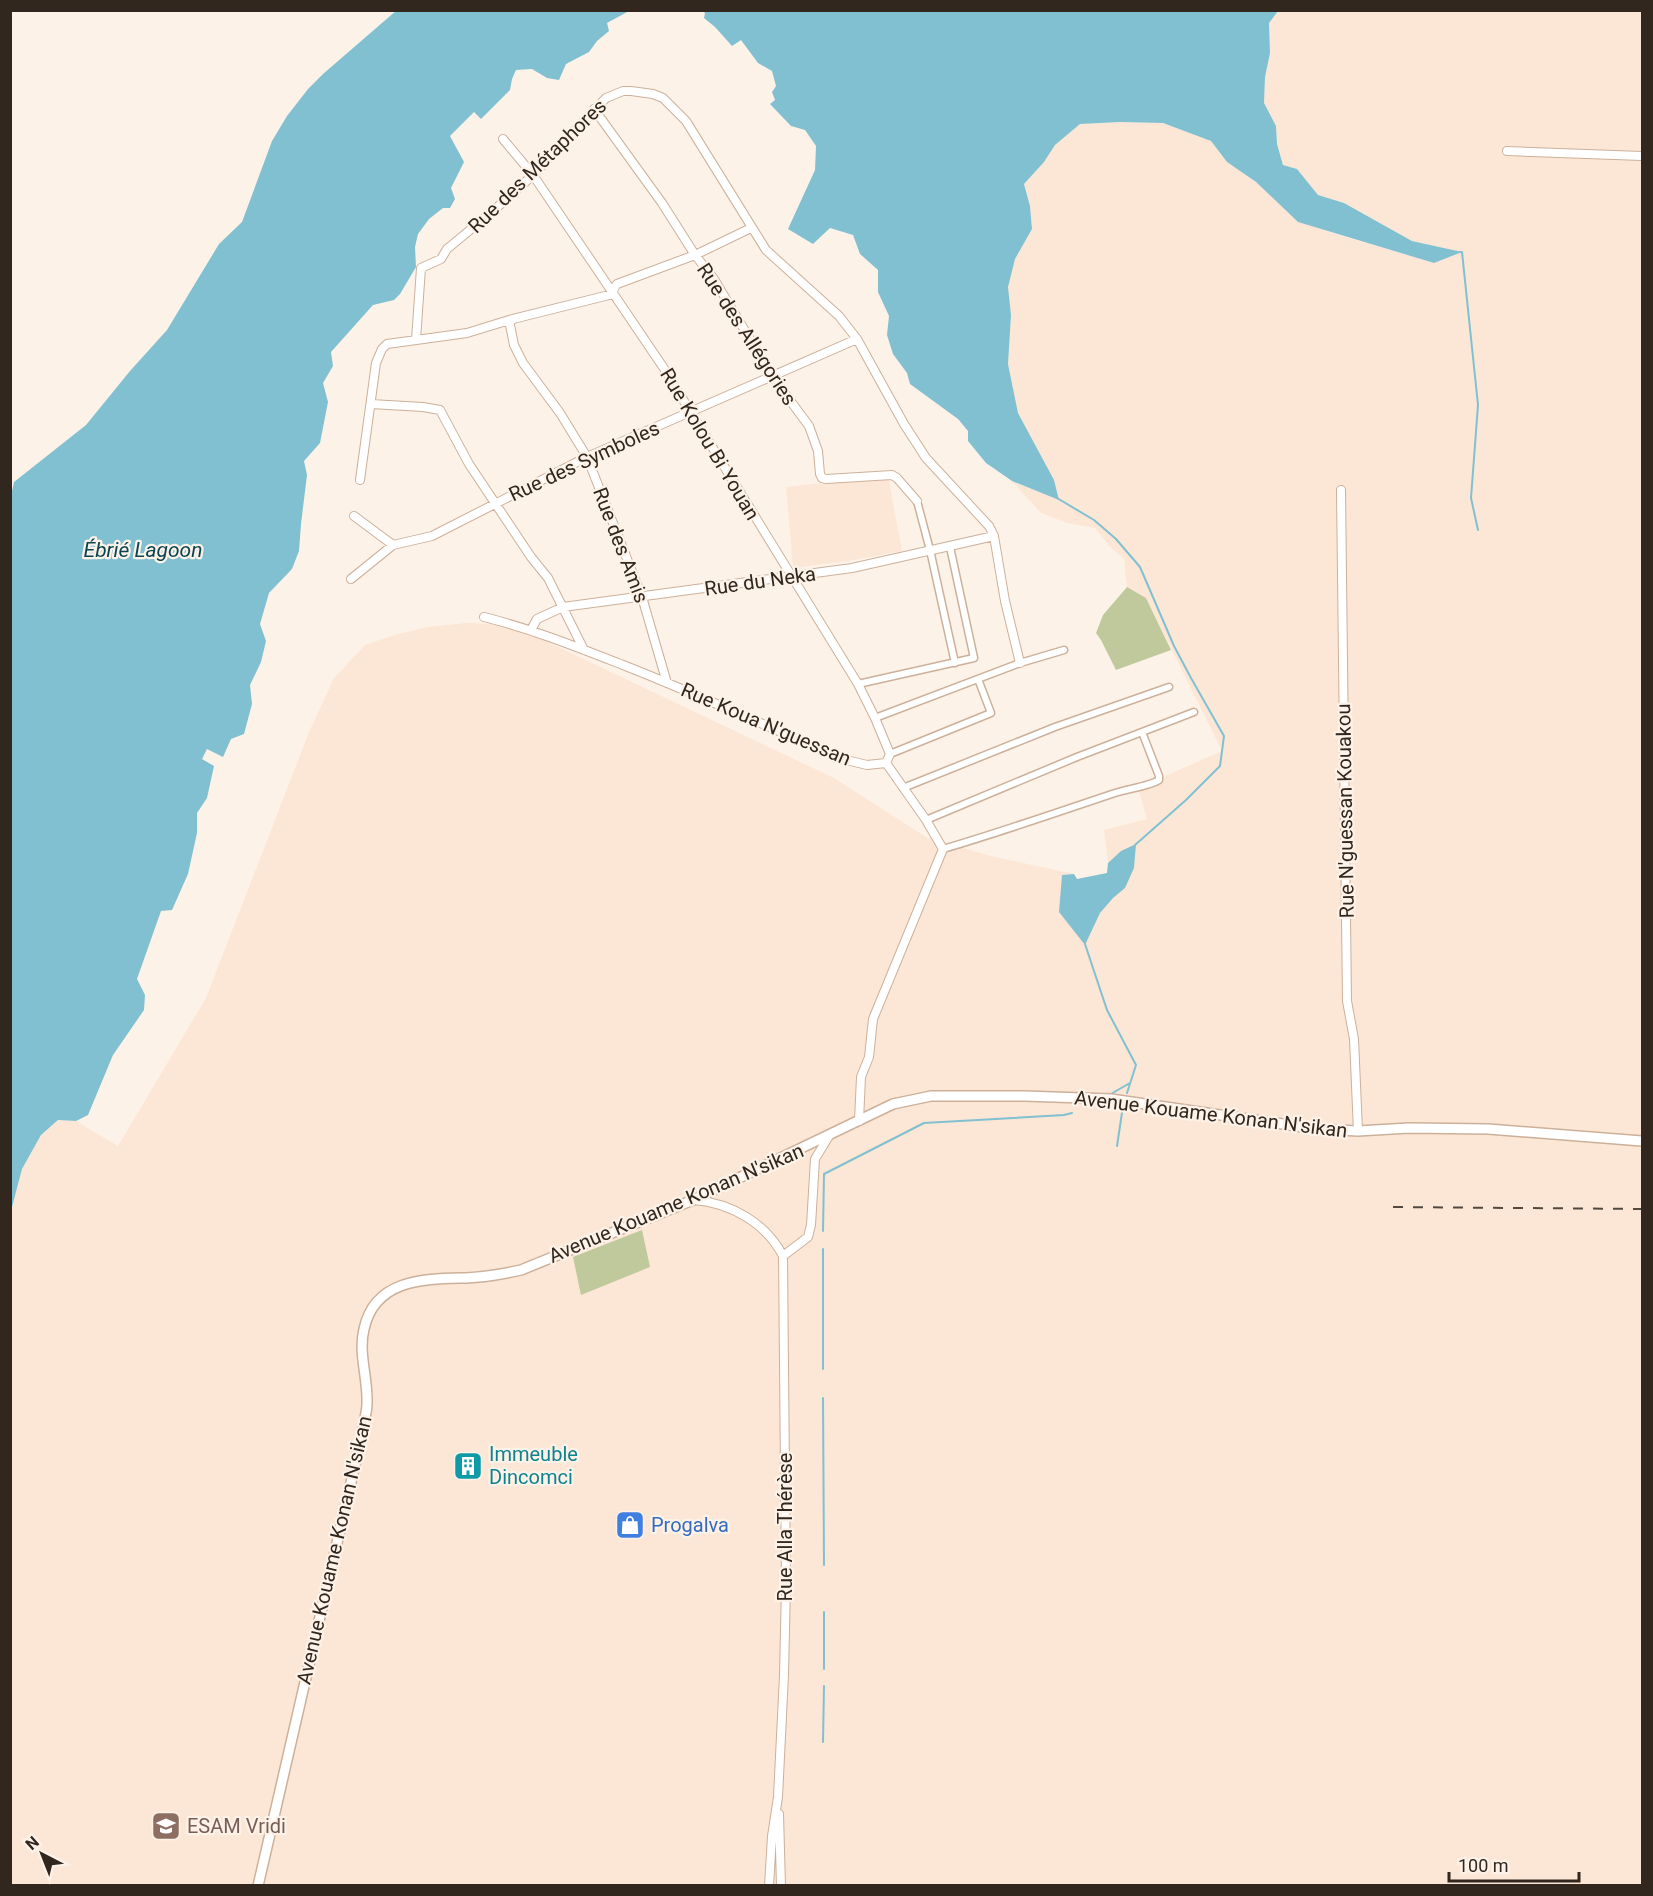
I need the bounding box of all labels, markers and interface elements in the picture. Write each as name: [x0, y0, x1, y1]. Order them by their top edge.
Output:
street label: Rue des Métaphores: [463, 94, 611, 238]
street label: Rue des Allégories: [692, 258, 802, 410]
street label: Rue Kolou Bi Youan: [655, 364, 765, 524]
street label: Rue des Symboles: [505, 416, 663, 506]
street label: Rue des Amis: [588, 484, 654, 606]
water label: Ébrié Lagoon: [84, 538, 202, 562]
street label: Rue du Neka: [703, 561, 817, 601]
street label: Rue Koua N'guessan: [678, 677, 854, 771]
street label: Rue N'guessan Kouakou: [1331, 703, 1359, 919]
street label: Avenue Kouame Konan N'sikan: [1073, 1085, 1349, 1143]
street label: Avenue Kouame Konan N'sikan: [545, 1138, 807, 1268]
street label: Avenue Kouame Konan N'sikan: [291, 1413, 377, 1687]
place label: Immeuble Dincomci: [489, 1442, 578, 1489]
building icon: Immeuble Dincomci: [452, 1450, 484, 1482]
street label: Rue Alla Thérèse: [773, 1453, 797, 1601]
shop icon: Progalva: [614, 1509, 646, 1541]
place label: Progalva: [651, 1513, 729, 1537]
school or university icon: ESAM Vridi: [150, 1810, 182, 1842]
place label: ESAM Vridi: [187, 1814, 286, 1838]
north arrow: [12, 1824, 72, 1884]
text: N: [22, 1832, 43, 1854]
scale bar: [1449, 1845, 1580, 1883]
text: 100 m: [1458, 1855, 1509, 1876]

